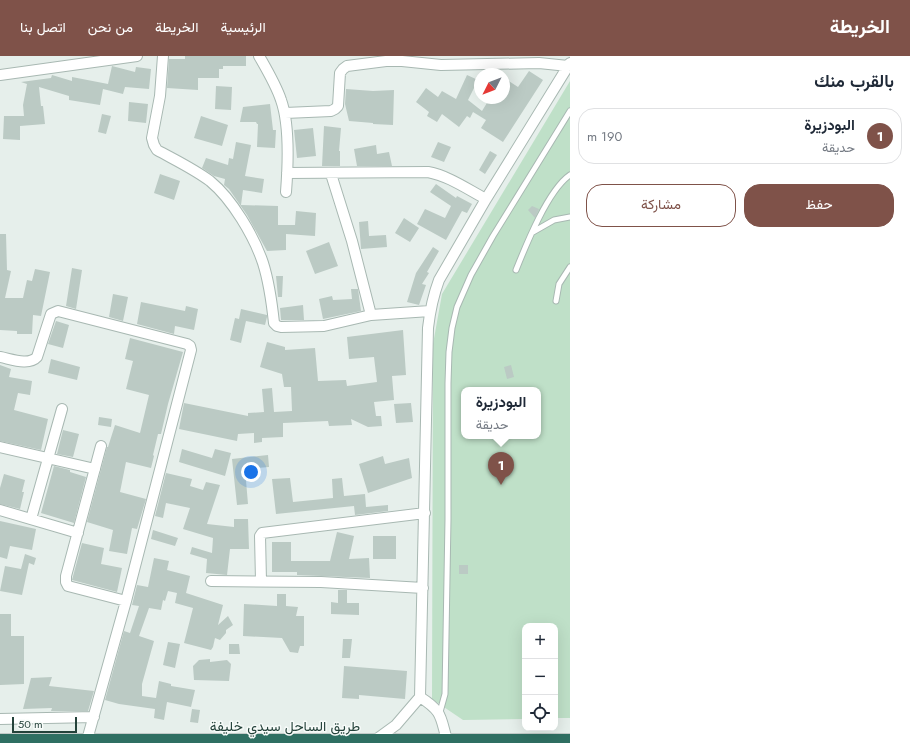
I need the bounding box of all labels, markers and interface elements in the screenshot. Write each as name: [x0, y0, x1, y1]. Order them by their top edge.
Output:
text: الخريطة: [830, 13, 890, 40]
text: اتصل بنا: [20, 17, 66, 37]
text: من نحن: [88, 17, 133, 37]
text: الخريطة: [155, 17, 198, 37]
text: الرئيسية: [220, 17, 266, 37]
north arrow: [474, 68, 510, 104]
text: بالقرب منك: [814, 69, 894, 93]
text: البودزيرة: [804, 114, 855, 136]
text: 190 m: [587, 127, 622, 146]
text: 1: [877, 127, 883, 146]
text: حديقة: [822, 138, 855, 157]
button: مشاركة: [586, 184, 736, 227]
button: حفظ: [744, 184, 894, 227]
popup: [461, 387, 541, 439]
text: البودزيرة: [476, 391, 526, 413]
text: حديقة: [476, 415, 509, 434]
pin: 1: [488, 452, 514, 485]
your location: [241, 462, 261, 482]
map controls: [522, 623, 558, 731]
button: +: [522, 623, 558, 659]
button: −: [522, 659, 558, 695]
button: locate: [522, 695, 558, 731]
scale bar: [12, 715, 77, 734]
text: 50 m: [18, 716, 43, 732]
street label: طريق الساحل سيدي خليفة: [210, 716, 360, 738]

